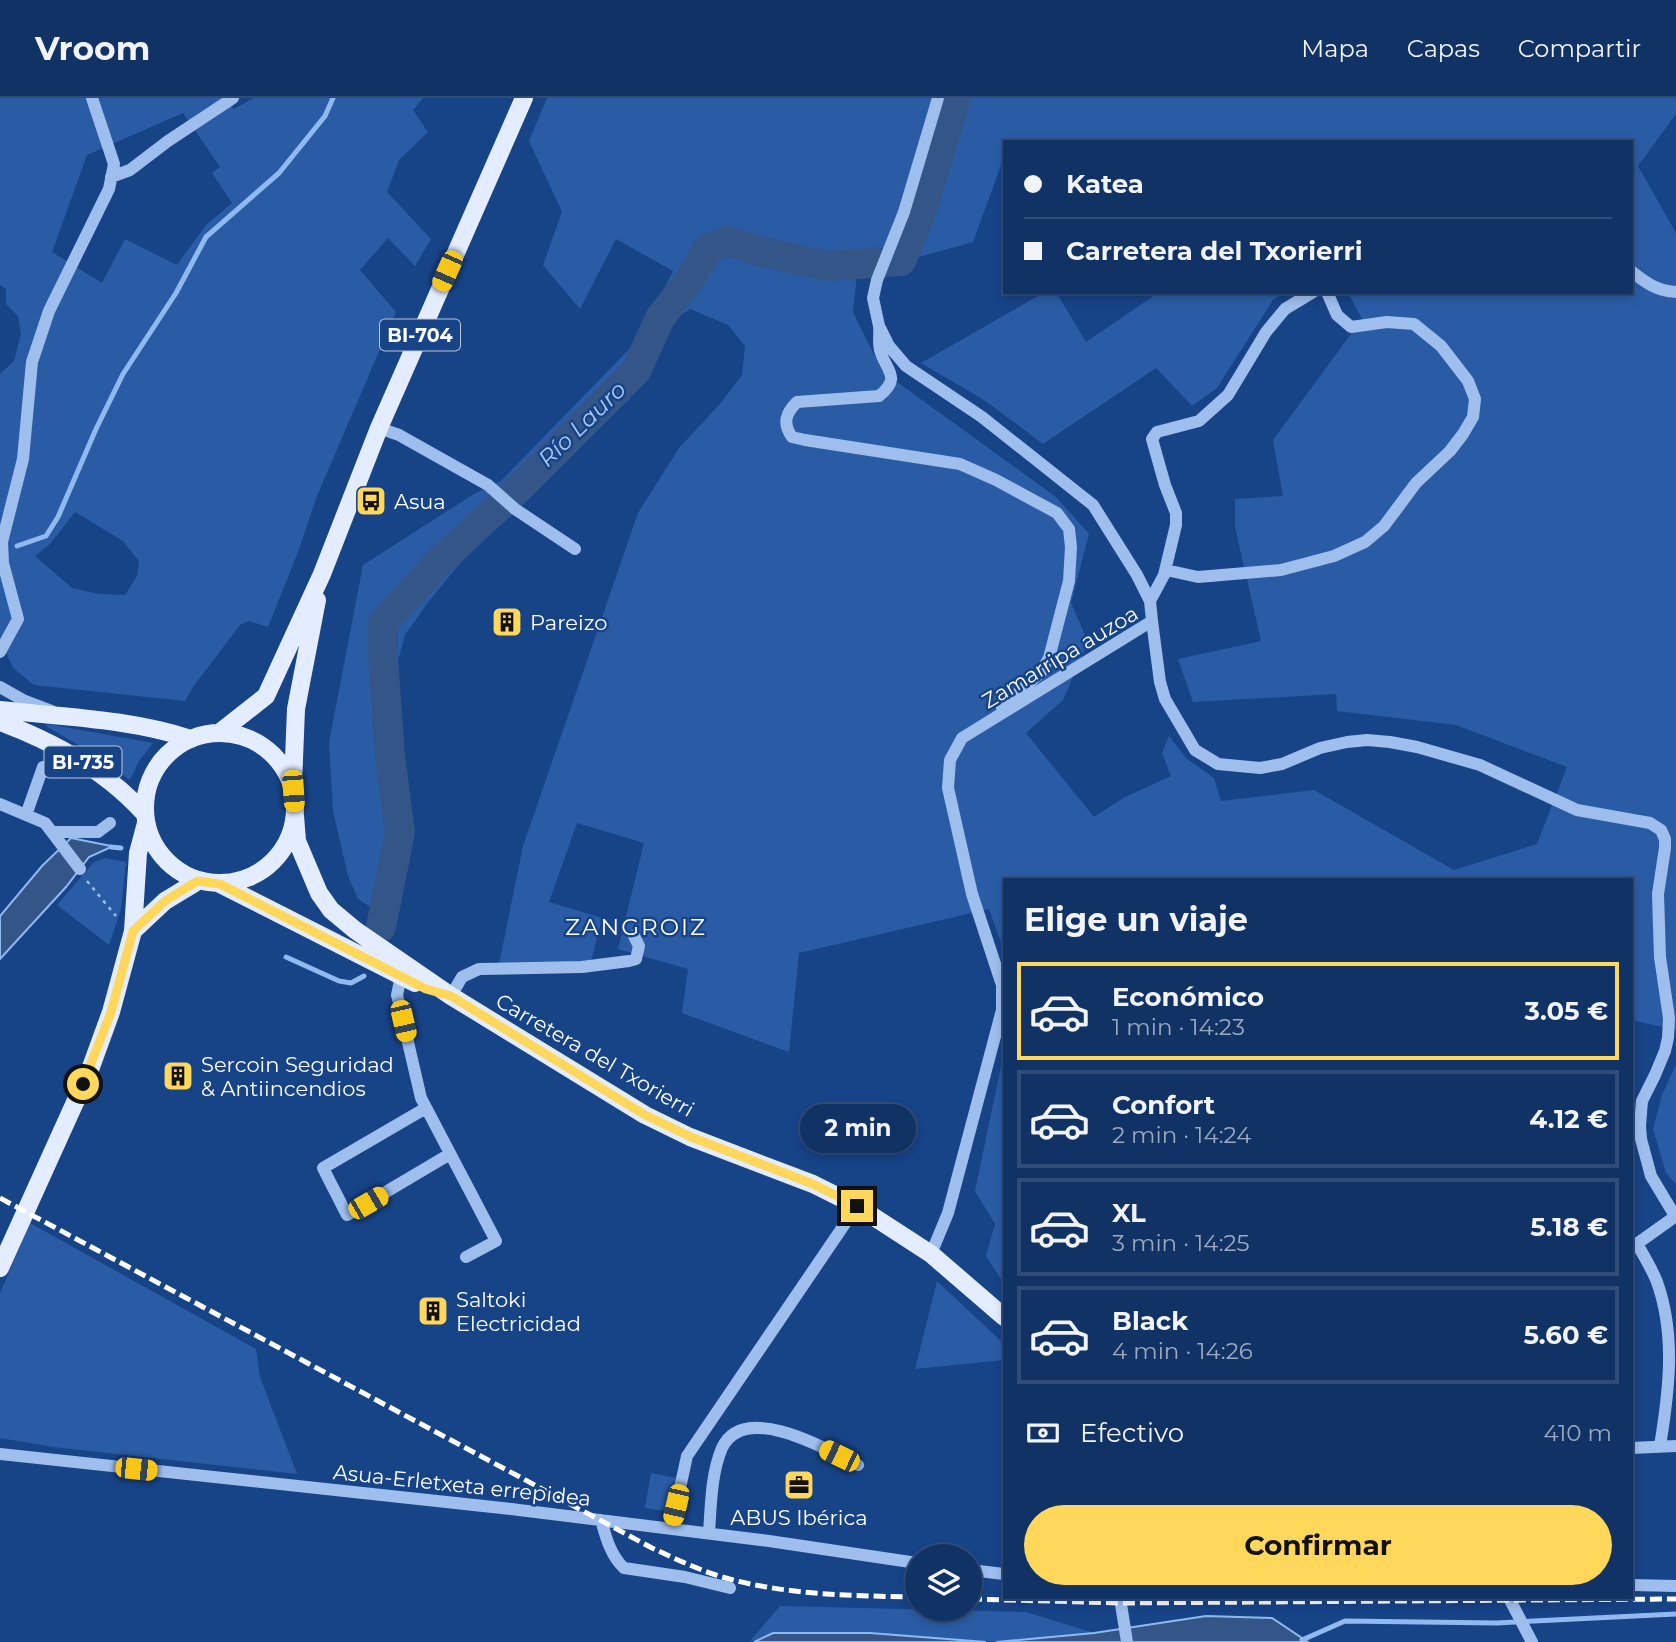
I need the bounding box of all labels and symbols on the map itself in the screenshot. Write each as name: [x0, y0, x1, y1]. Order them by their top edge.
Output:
car: [429, 248, 466, 294]
road number: BI-704: [380, 319, 460, 350]
water label: Río Lauro: [532, 375, 632, 473]
bus stop icon: Asua: [354, 484, 388, 518]
place label: Asua: [394, 489, 446, 514]
street label: Zamarripa auzoa: [977, 601, 1143, 713]
building icon: Pareizo: [490, 605, 524, 639]
place label: Pareizo: [530, 610, 607, 635]
road number: BI-735: [44, 747, 122, 778]
car: [282, 769, 305, 813]
district label: ZANGROIZ: [565, 913, 707, 941]
street label: Carretera del Txorierri: [491, 988, 699, 1122]
car: [389, 998, 418, 1044]
place label: Sercoin Seguridad & Antiincendios: [201, 1052, 394, 1101]
building icon: Sercoin Seguridad & Antiincendios: [161, 1059, 195, 1093]
route start: [67, 1068, 99, 1100]
callout: 2 min: [799, 1104, 915, 1154]
car: [345, 1183, 392, 1223]
route end: [841, 1190, 873, 1222]
place label: Saltoki Electricidad: [456, 1287, 581, 1336]
building icon: Saltoki Electricidad: [416, 1294, 450, 1328]
car: [816, 1437, 863, 1475]
car: [115, 1456, 158, 1482]
street label: Asua-Erletxeta errepidea: [332, 1459, 592, 1511]
office icon: ABUS Ibérica: [782, 1468, 816, 1502]
car: [662, 1482, 691, 1528]
place label: ABUS Ibérica: [730, 1505, 868, 1530]

